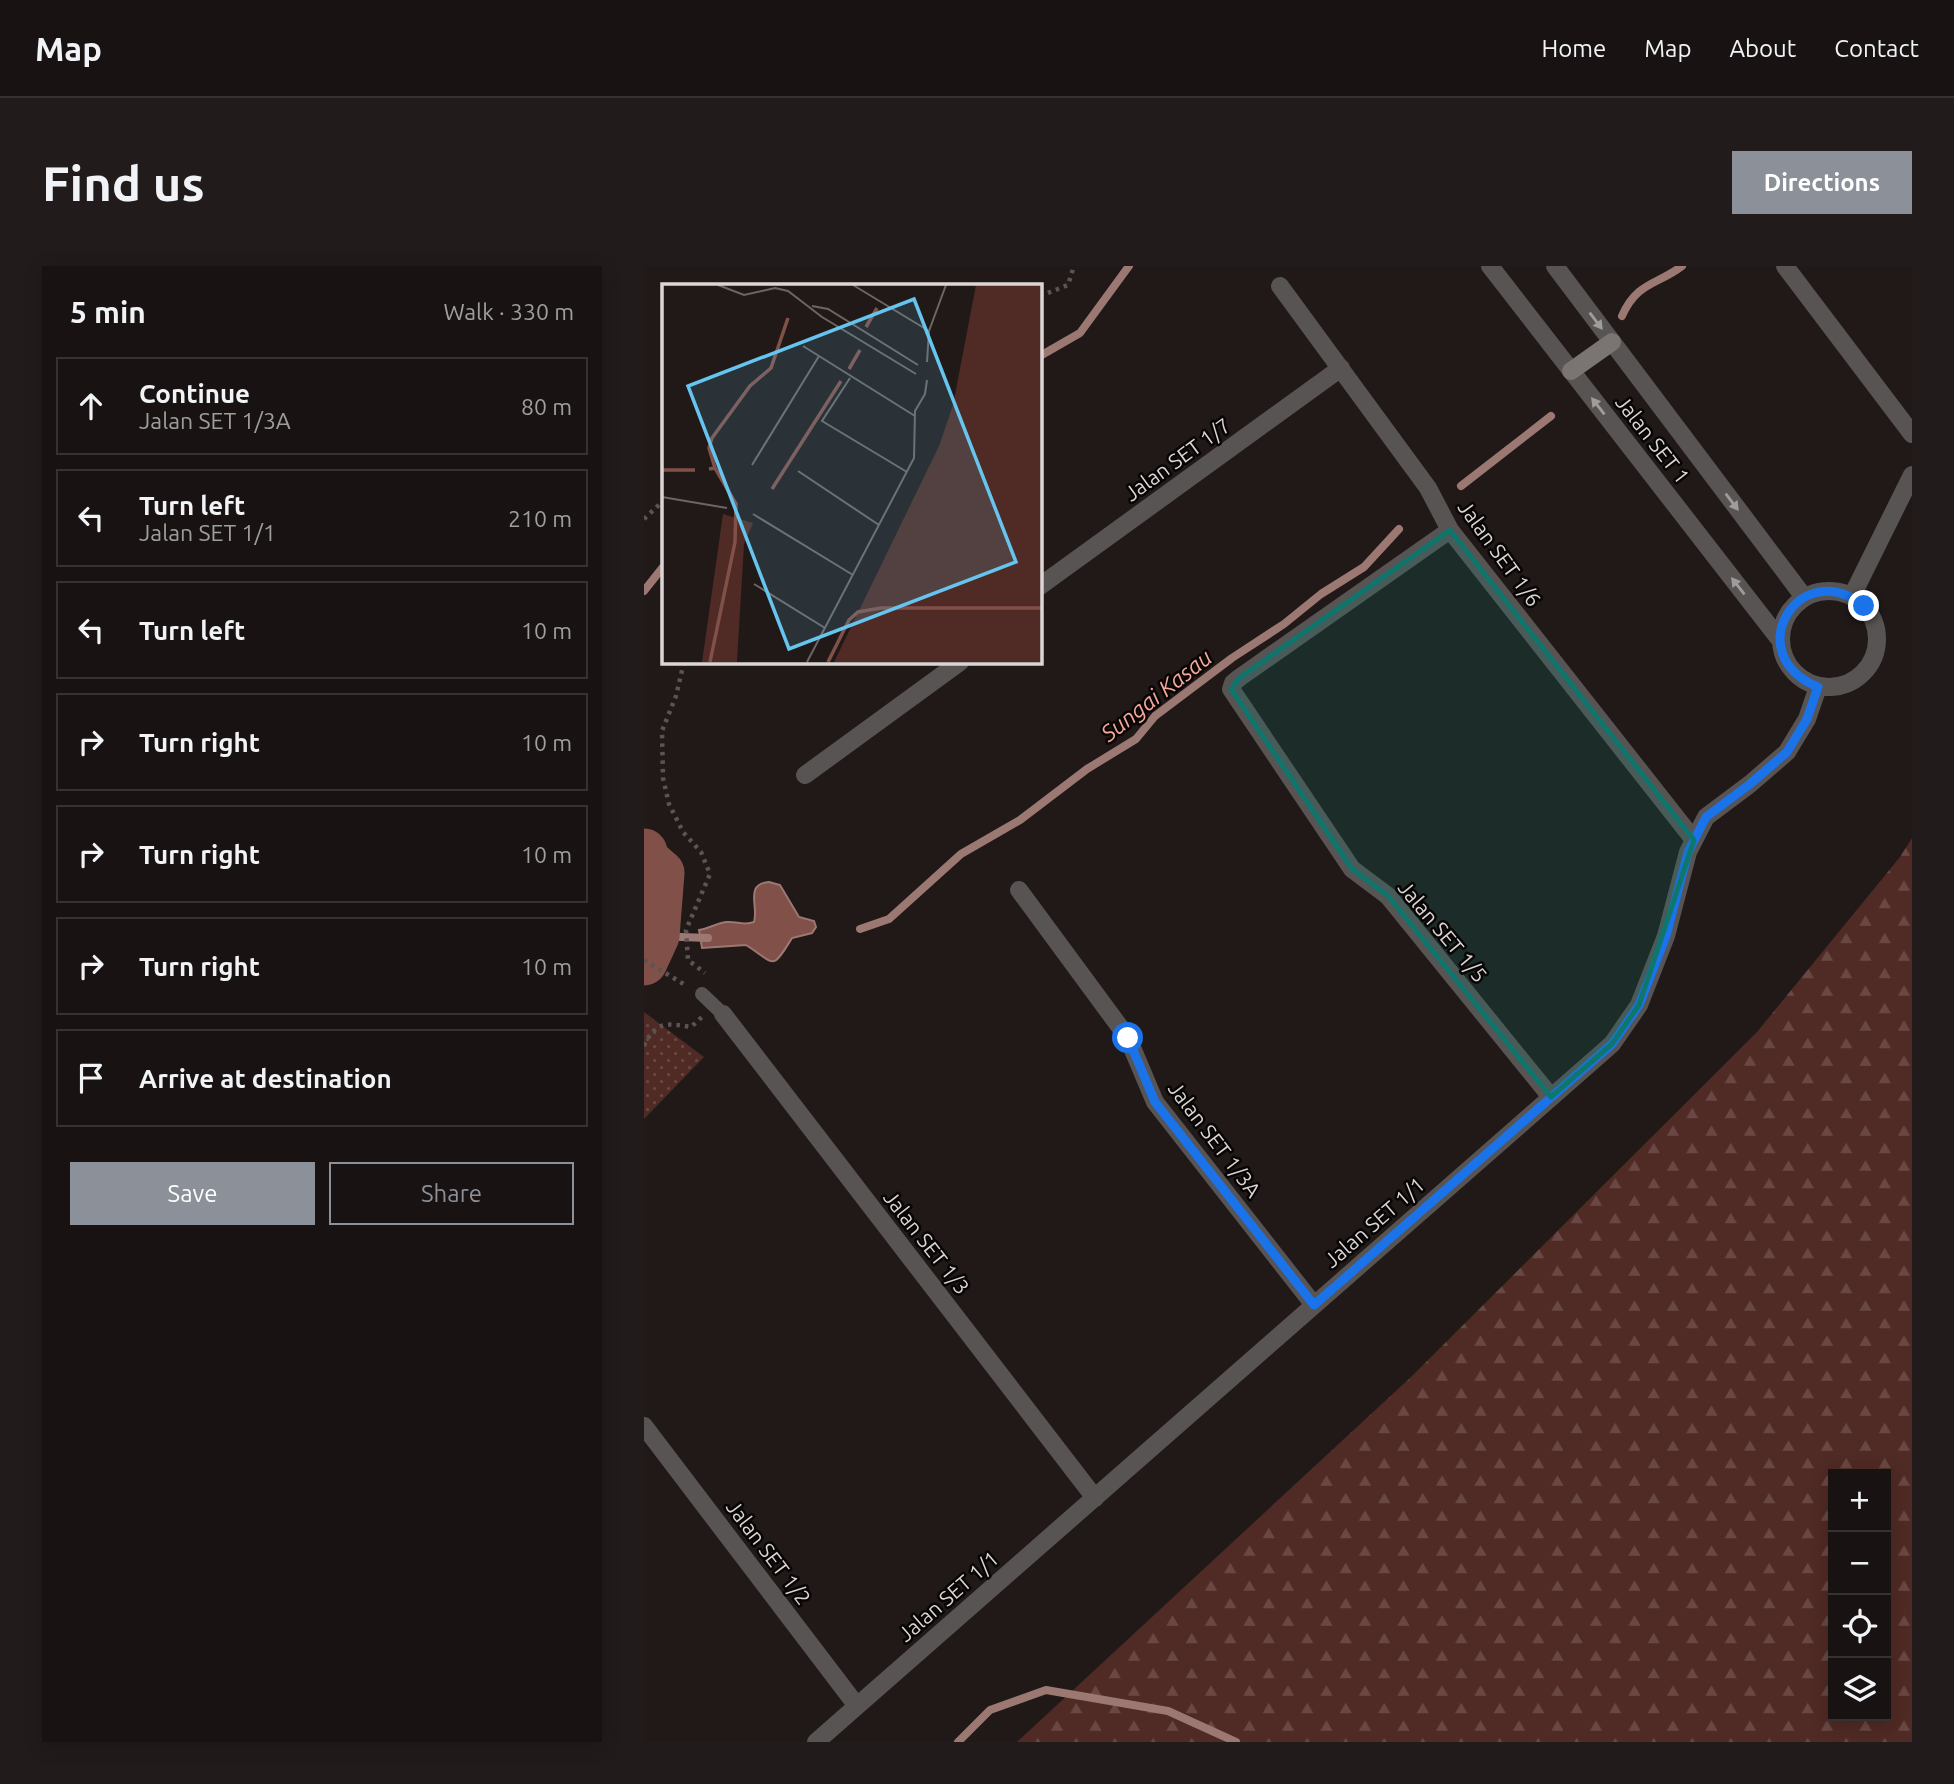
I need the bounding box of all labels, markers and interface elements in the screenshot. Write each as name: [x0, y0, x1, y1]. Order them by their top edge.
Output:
text: Map: [35, 30, 102, 67]
text: Home: [1541, 35, 1606, 62]
text: Map: [1644, 35, 1691, 62]
text: About: [1729, 35, 1796, 62]
text: Contact: [1834, 35, 1919, 62]
button: Directions: [1732, 151, 1912, 214]
text: Find us: [42, 155, 205, 210]
inset map: [662, 284, 1041, 663]
text: 5 min: [70, 295, 146, 329]
text: Walk · 330 m: [443, 299, 574, 324]
one-way arrow: [1588, 311, 1603, 329]
text: Continue: [139, 379, 250, 408]
icon: ahead: [72, 387, 110, 425]
street label: Jalan SET 1: [1611, 390, 1695, 488]
text: 80 m: [521, 394, 572, 419]
one-way arrow: [1592, 397, 1606, 415]
text: Jalan SET 1/3A: [139, 408, 291, 433]
street label: Jalan SET 1/7: [1119, 413, 1235, 505]
text: Turn left: [139, 491, 245, 520]
one-way arrow: [1725, 493, 1740, 511]
street label: Jalan SET 1/6: [1454, 495, 1546, 611]
icon: left: [72, 499, 110, 537]
text: 210 m: [508, 506, 572, 531]
text: Jalan SET 1/1: [139, 520, 276, 545]
one-way arrow: [1730, 577, 1745, 595]
route end: [1848, 590, 1879, 621]
icon: left: [72, 611, 110, 649]
text: Turn left: [139, 616, 245, 645]
text: 10 m: [521, 618, 572, 643]
water label: Sungai Kasau: [1095, 644, 1216, 746]
icon: right: [72, 723, 110, 761]
text: Turn right: [139, 728, 260, 757]
text: 10 m: [521, 730, 572, 755]
icon: right: [72, 835, 110, 873]
text: Turn right: [139, 840, 260, 869]
text: 10 m: [521, 842, 572, 867]
street label: Jalan SET 1/5: [1394, 875, 1492, 987]
icon: right: [72, 947, 110, 985]
text: Turn right: [139, 952, 260, 981]
text: 10 m: [521, 954, 572, 979]
route start: [1112, 1022, 1143, 1053]
icon: arrive: [72, 1059, 110, 1097]
text: Arrive at destination: [139, 1064, 392, 1093]
street label: Jalan SET 1/3A: [1164, 1076, 1266, 1202]
button: Save: [70, 1162, 315, 1225]
button: Share: [329, 1162, 574, 1225]
street label: Jalan SET 1/1: [1319, 1172, 1429, 1272]
street label: Jalan SET 1/3: [879, 1185, 975, 1299]
map controls: [1828, 1469, 1891, 1721]
button: +: [1828, 1469, 1891, 1532]
street label: Jalan SET 1/2: [722, 1495, 816, 1609]
button: −: [1828, 1532, 1891, 1595]
street label: Jalan SET 1/1: [893, 1546, 1003, 1646]
button: locate: [1828, 1595, 1891, 1658]
button: layers: [1828, 1658, 1891, 1721]

